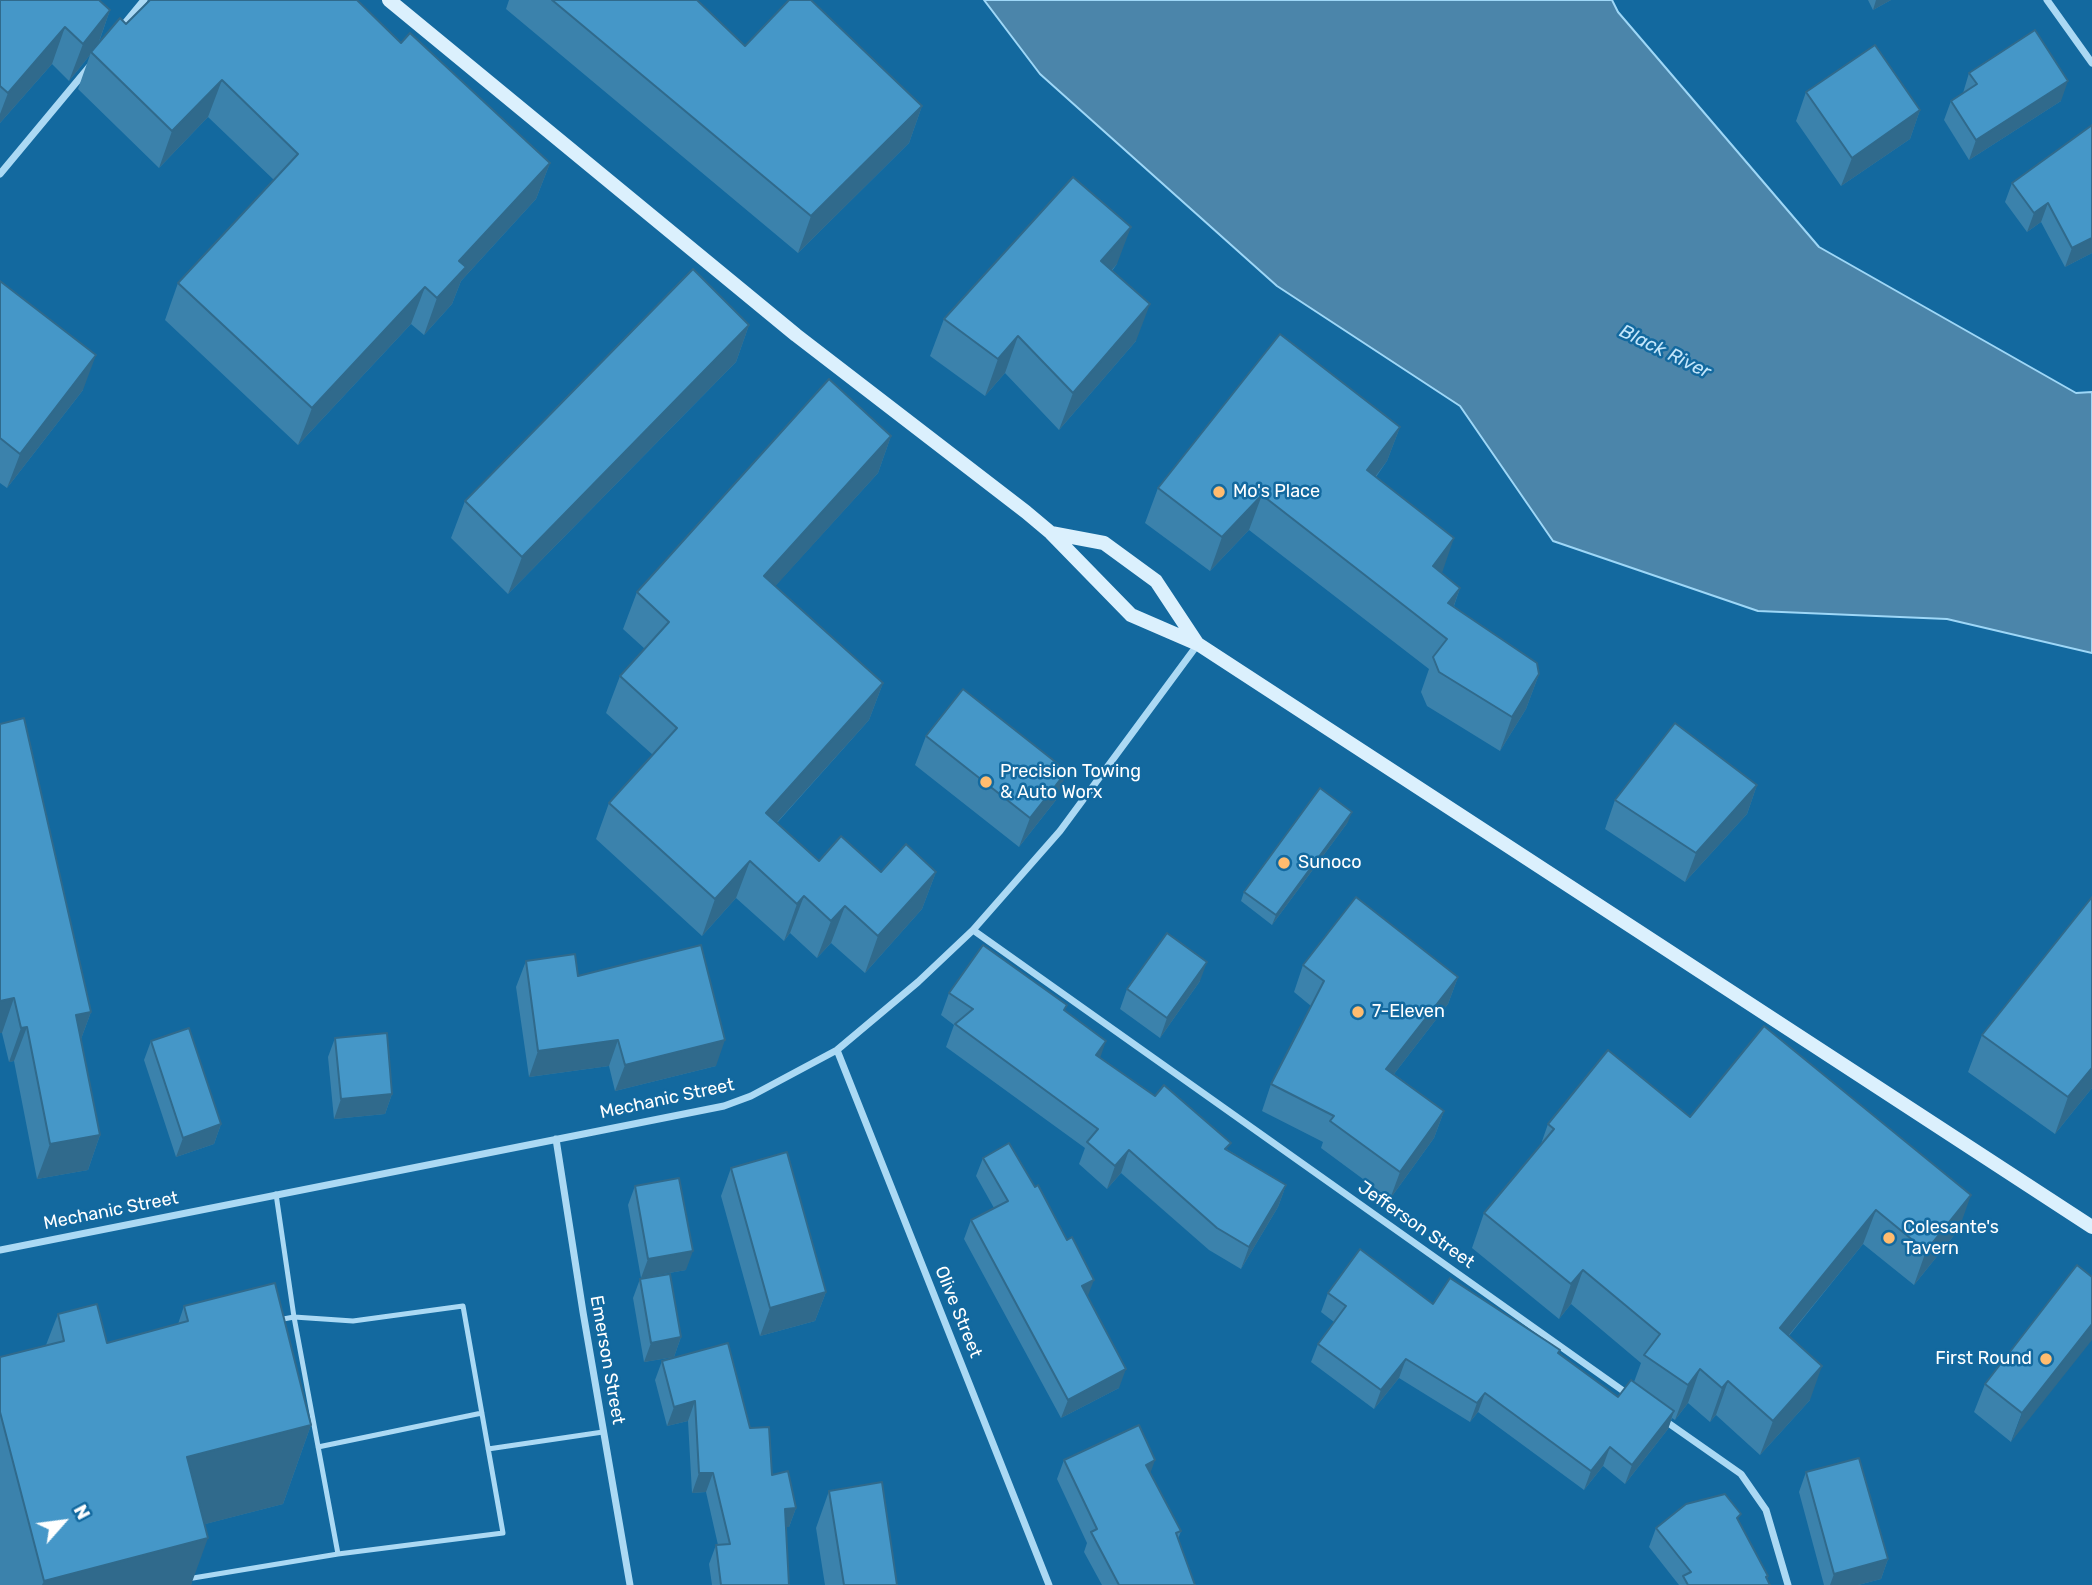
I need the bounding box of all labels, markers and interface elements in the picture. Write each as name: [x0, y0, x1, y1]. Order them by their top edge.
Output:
water label: Black River: [1616, 320, 1714, 384]
place label: Mo's Place: [1233, 481, 1320, 503]
marker: Mo's Place: [1211, 484, 1227, 500]
place label: Precision Towing & Auto Worx: [1000, 761, 1141, 804]
marker: Precision Towing & Auto Worx: [978, 774, 994, 790]
place label: Sunoco: [1298, 852, 1362, 874]
marker: Sunoco: [1276, 855, 1292, 871]
place label: 7-Eleven: [1372, 1001, 1445, 1023]
marker: 7-Eleven: [1350, 1004, 1366, 1020]
street label: Mechanic Street: [598, 1074, 736, 1124]
street label: Jefferson Street: [1354, 1177, 1478, 1273]
street label: Mechanic Street: [42, 1187, 180, 1235]
place label: Colesante's Tavern: [1903, 1217, 1999, 1260]
marker: Colesante's Tavern: [1881, 1230, 1897, 1246]
street label: Olive Street: [930, 1263, 986, 1361]
street label: Emerson Street: [585, 1294, 629, 1426]
place label: First Round: [1935, 1348, 2032, 1370]
marker: First Round: [2038, 1351, 2054, 1367]
north arrow: [28, 1487, 98, 1557]
text: N: [69, 1500, 95, 1523]

